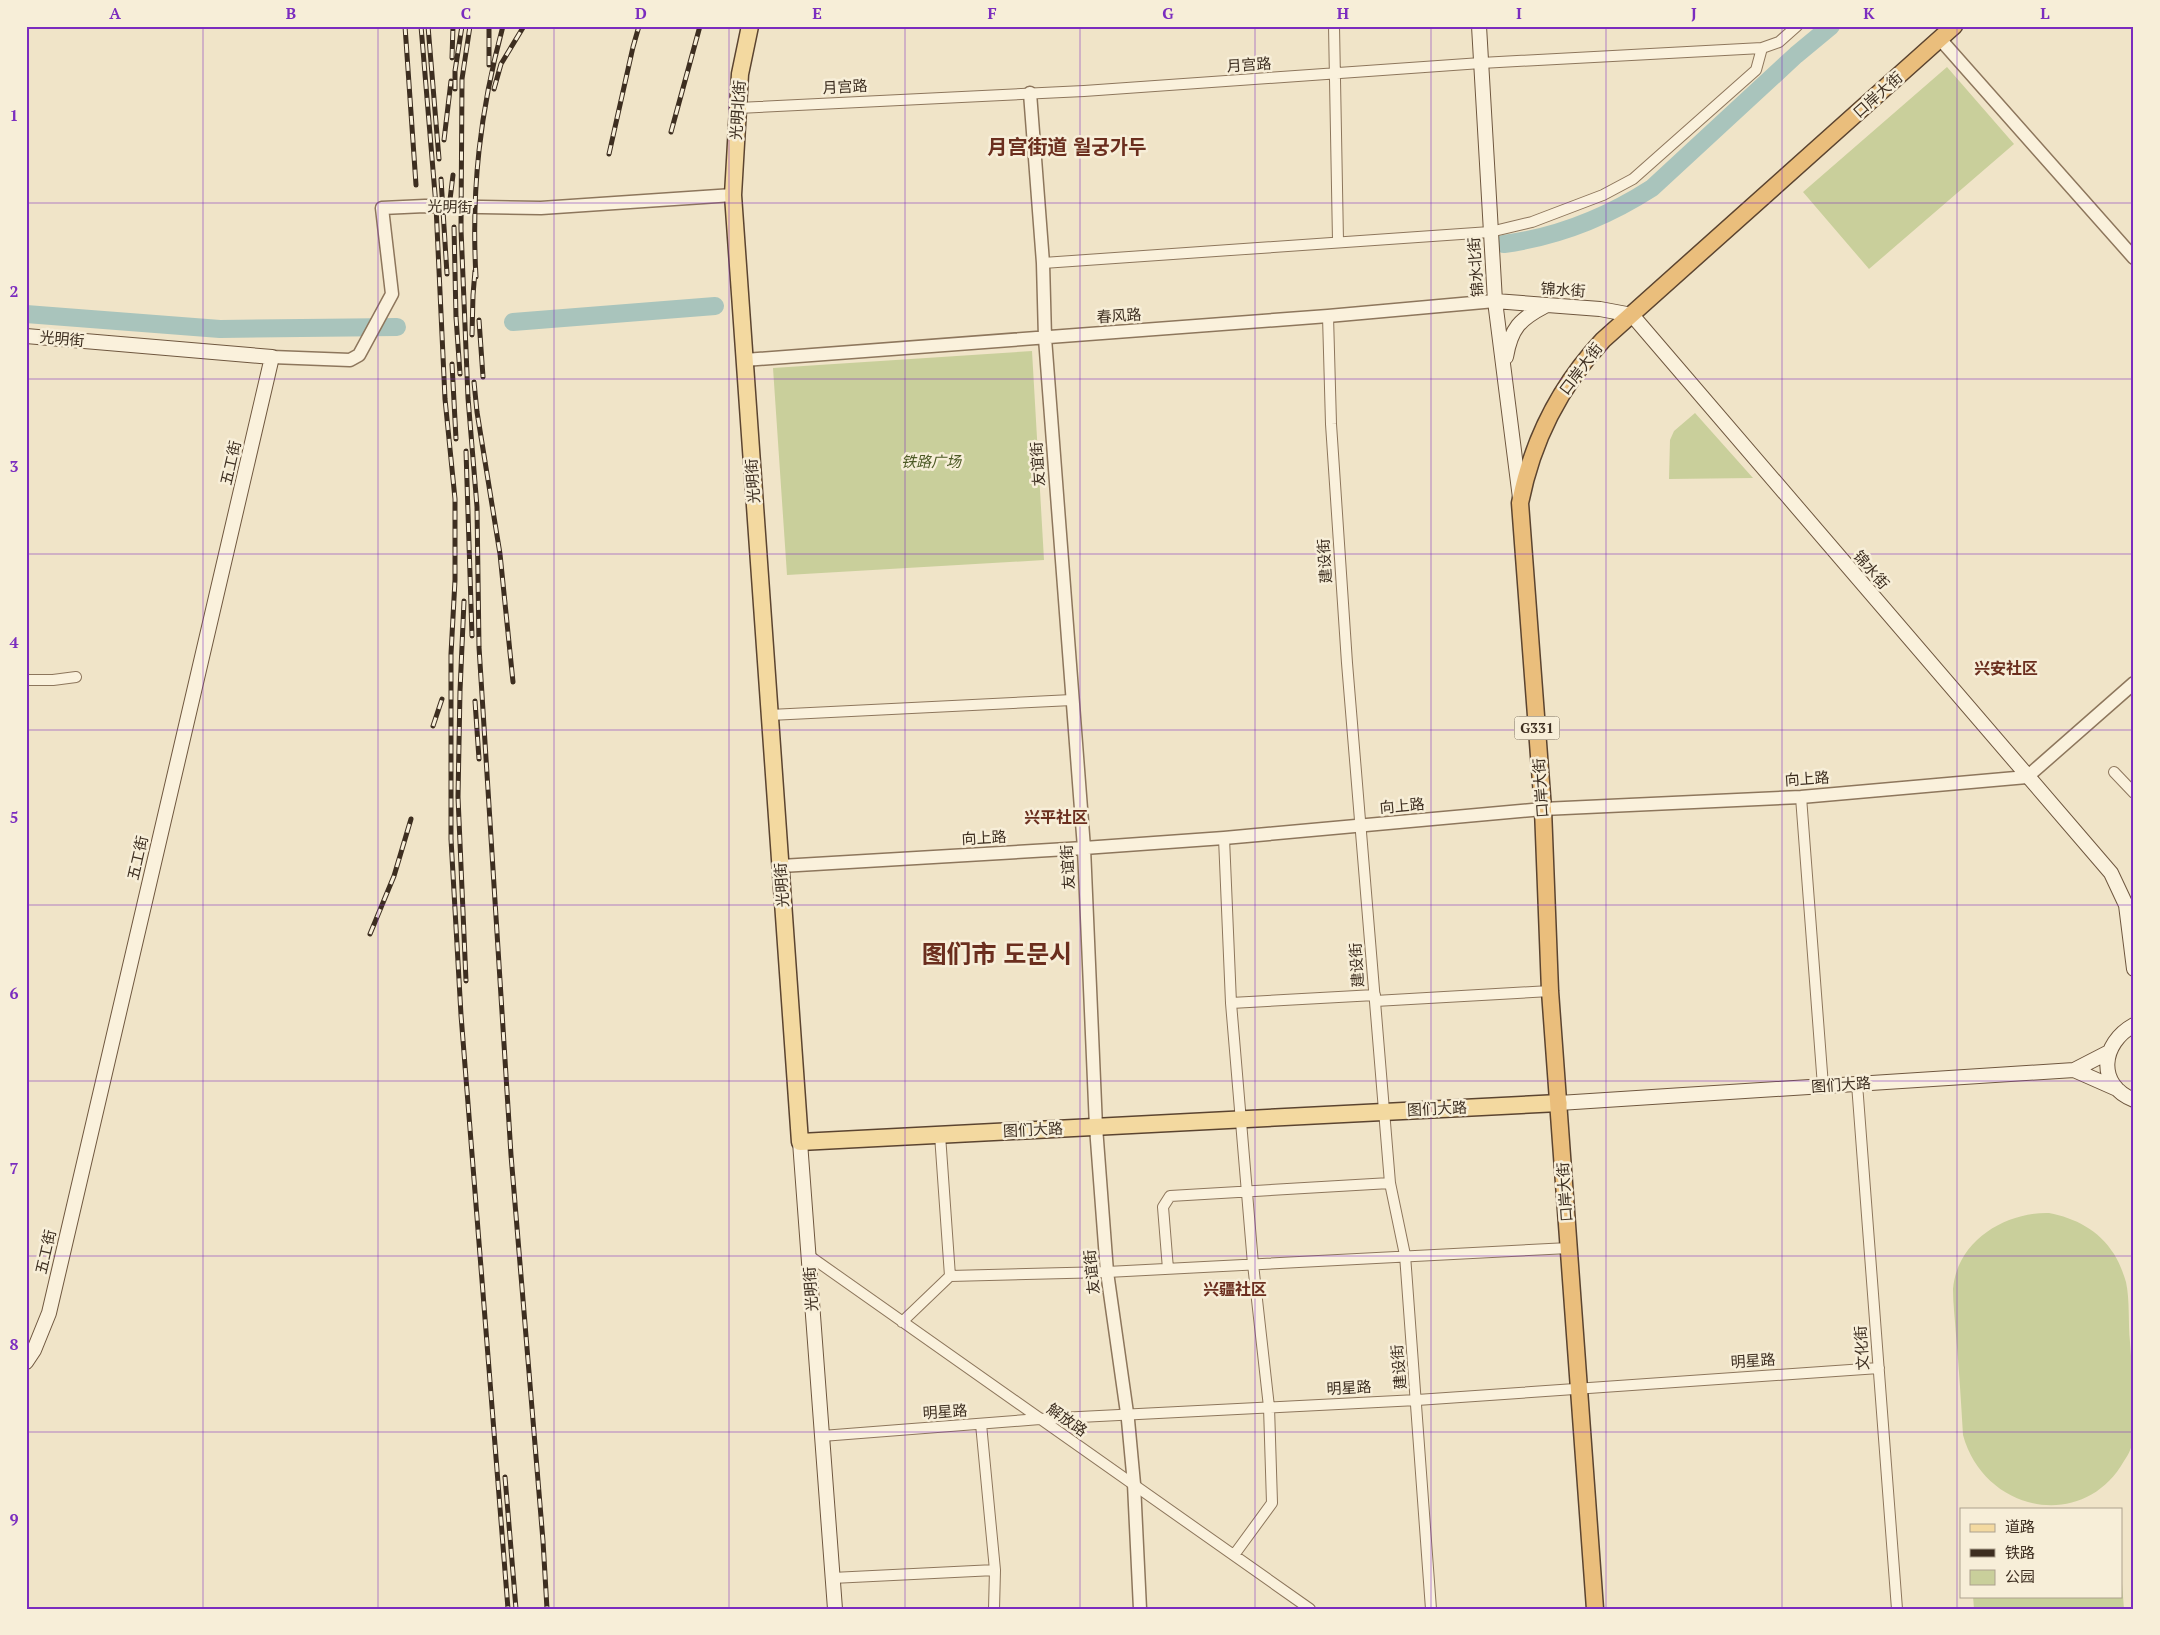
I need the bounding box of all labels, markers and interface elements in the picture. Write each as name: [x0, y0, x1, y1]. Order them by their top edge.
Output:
text: A: [109, 2, 121, 24]
text: B: [286, 2, 296, 24]
text: C: [461, 2, 471, 24]
text: D: [635, 2, 647, 24]
text: E: [812, 2, 822, 24]
text: F: [987, 2, 997, 24]
text: G: [1162, 2, 1174, 24]
text: H: [1337, 2, 1349, 24]
text: I: [1516, 2, 1522, 24]
text: J: [1691, 2, 1697, 24]
text: K: [1863, 2, 1875, 24]
text: L: [2040, 2, 2050, 24]
street label: 月宫路: [1226, 52, 1272, 76]
street label: 口岸大街: [1848, 67, 1906, 122]
street label: 月宫路: [822, 75, 868, 97]
street label: 光明北街: [725, 79, 749, 141]
text: 1: [9, 104, 19, 126]
district label: 月宫街道 월궁가두: [988, 133, 1147, 160]
street label: 光明街: [427, 195, 473, 217]
street label: 锦水北街: [1463, 236, 1487, 298]
street label: 锦水街: [1540, 277, 1586, 301]
text: 2: [9, 280, 19, 302]
street label: 春风路: [1096, 303, 1142, 327]
street label: 光明街: [39, 326, 85, 350]
street label: 口岸大街: [1554, 338, 1606, 398]
street label: 五工街: [215, 439, 245, 487]
street label: 友谊街: [1025, 441, 1049, 487]
park label: 铁路广场: [901, 451, 963, 471]
text: 3: [9, 455, 19, 477]
street label: 光明街: [740, 458, 764, 504]
street label: 建设街: [1312, 538, 1336, 584]
street label: 锦水街: [1849, 546, 1894, 593]
text: 4: [9, 631, 19, 653]
district label: 兴安社区: [1974, 657, 2038, 679]
road number: G331: [1514, 716, 1560, 740]
street label: 口岸大街: [1528, 757, 1552, 819]
street label: 向上路: [1784, 766, 1830, 790]
street label: 向上路: [1379, 793, 1425, 817]
text: 5: [9, 806, 19, 828]
district label: 兴平社区: [1024, 806, 1088, 828]
street label: 向上路: [961, 826, 1007, 848]
street label: 五工街: [122, 834, 152, 882]
street label: 友谊街: [1056, 844, 1078, 890]
street label: 光明街: [769, 862, 793, 908]
district label: 图们市 도문시: [922, 937, 1072, 970]
street label: 建设街: [1344, 942, 1368, 988]
text: 6: [9, 982, 19, 1004]
street label: 图们大路: [1810, 1072, 1872, 1096]
street label: 图们大路: [1406, 1096, 1467, 1120]
street label: 图们大路: [1002, 1117, 1063, 1141]
text: 7: [9, 1157, 19, 1179]
street label: 口岸大街: [1552, 1161, 1576, 1223]
street label: 五工街: [30, 1228, 60, 1276]
street label: 友谊街: [1079, 1249, 1103, 1296]
street label: 光明街: [798, 1266, 822, 1312]
district label: 兴疆社区: [1203, 1278, 1267, 1300]
street label: 文化街: [1849, 1325, 1873, 1371]
text: 8: [9, 1333, 19, 1355]
street label: 建设街: [1386, 1344, 1410, 1390]
street label: 明星路: [1730, 1348, 1776, 1372]
street label: 明星路: [1326, 1376, 1372, 1398]
street label: 解放路: [1043, 1398, 1092, 1440]
street label: 明星路: [922, 1399, 968, 1423]
text: 9: [9, 1508, 19, 1530]
legend: [1960, 1508, 2122, 1598]
text: 道路: [2005, 1516, 2035, 1536]
text: 铁路: [2005, 1542, 2035, 1562]
text: 公园: [2005, 1566, 2035, 1586]

